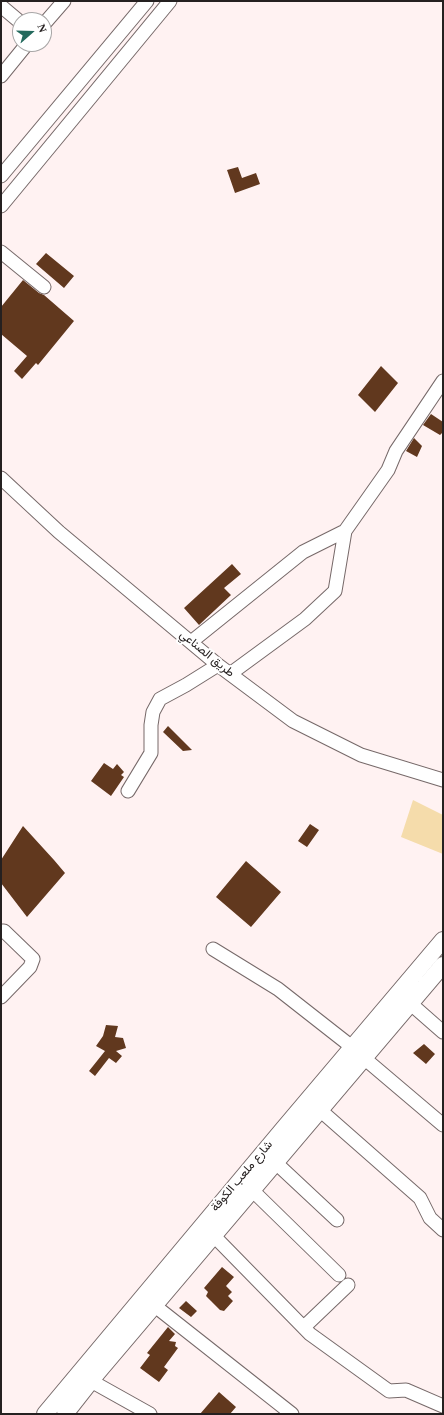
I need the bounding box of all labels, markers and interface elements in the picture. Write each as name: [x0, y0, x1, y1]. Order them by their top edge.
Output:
north arrow: [12, 12, 52, 52]
text: N: [35, 22, 49, 34]
street label: طريق الصناعي: [176, 628, 236, 682]
street label: شارع ملعب الكوفة: [209, 1139, 277, 1215]

